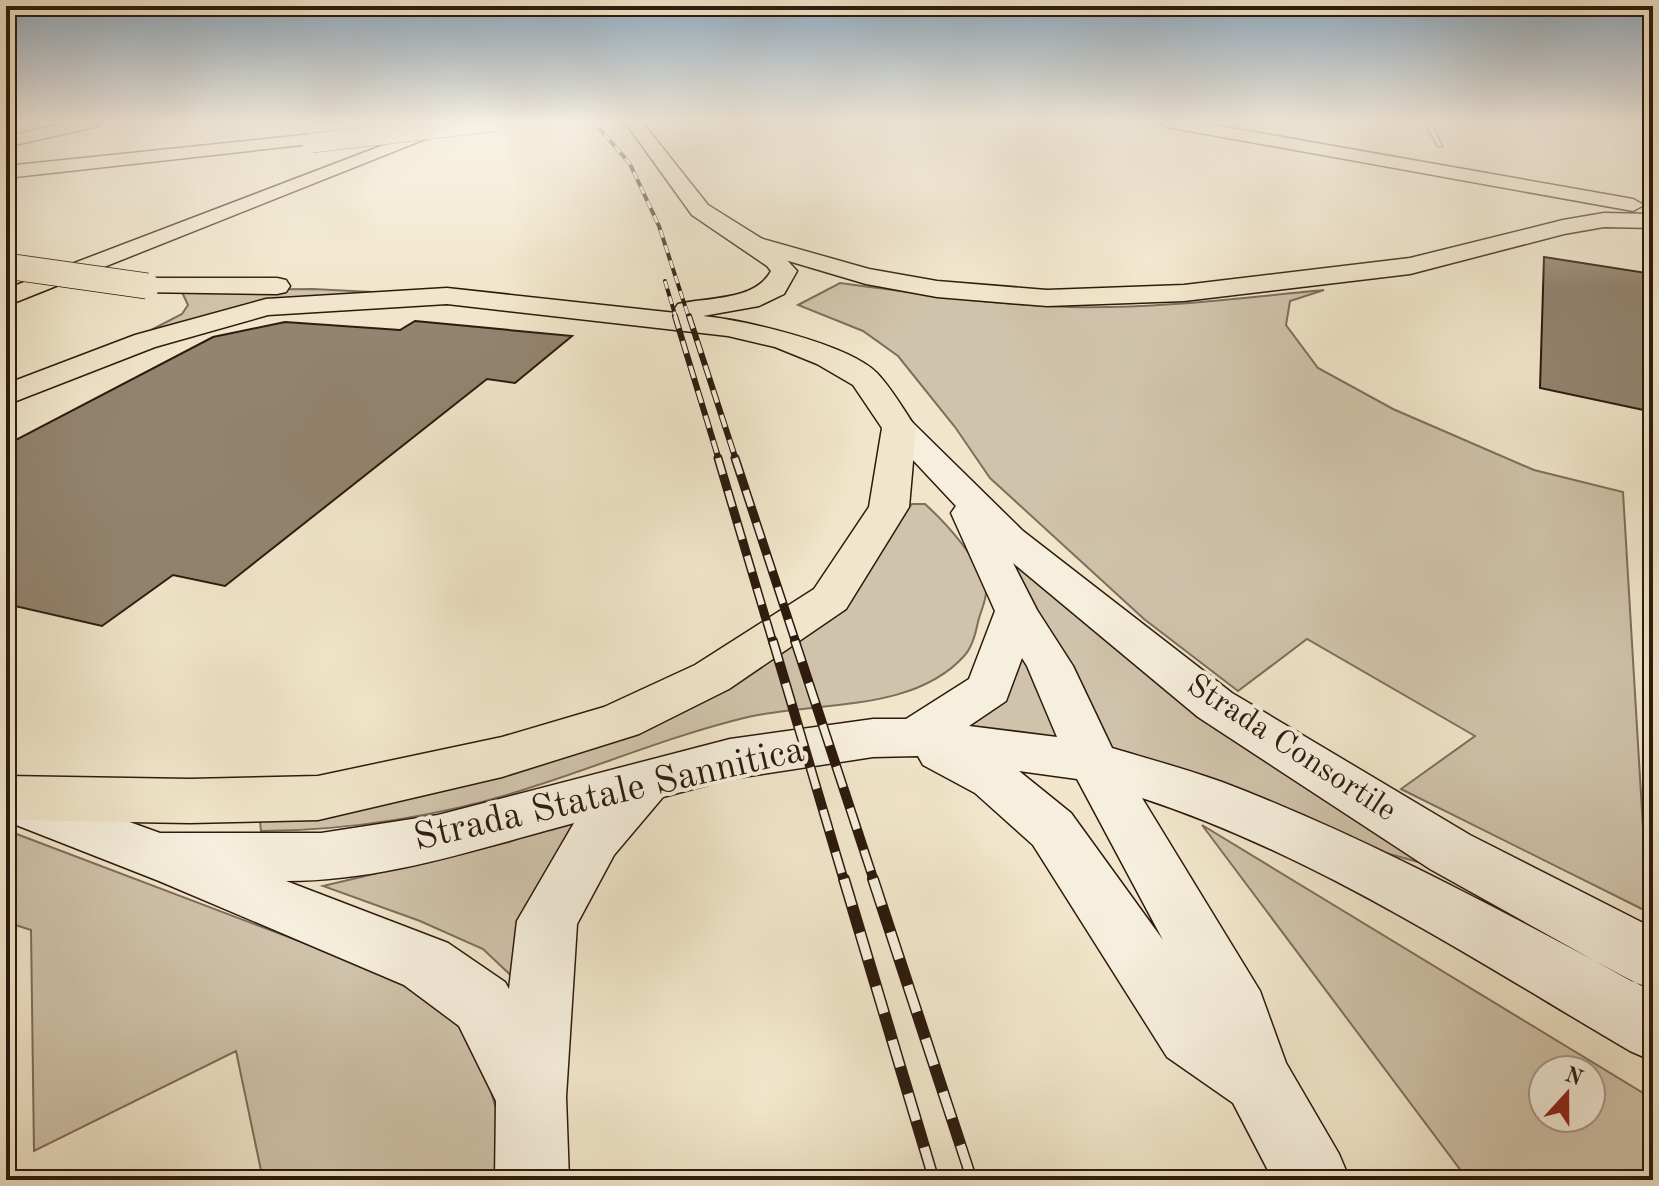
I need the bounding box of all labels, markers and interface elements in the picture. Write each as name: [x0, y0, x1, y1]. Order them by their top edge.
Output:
street label: Strada Consortile: [1181, 670, 1401, 828]
street label: Strada Statale Sannitica: [410, 732, 808, 858]
north arrow: [1527, 1054, 1607, 1134]
text: N: [1562, 1064, 1585, 1091]

